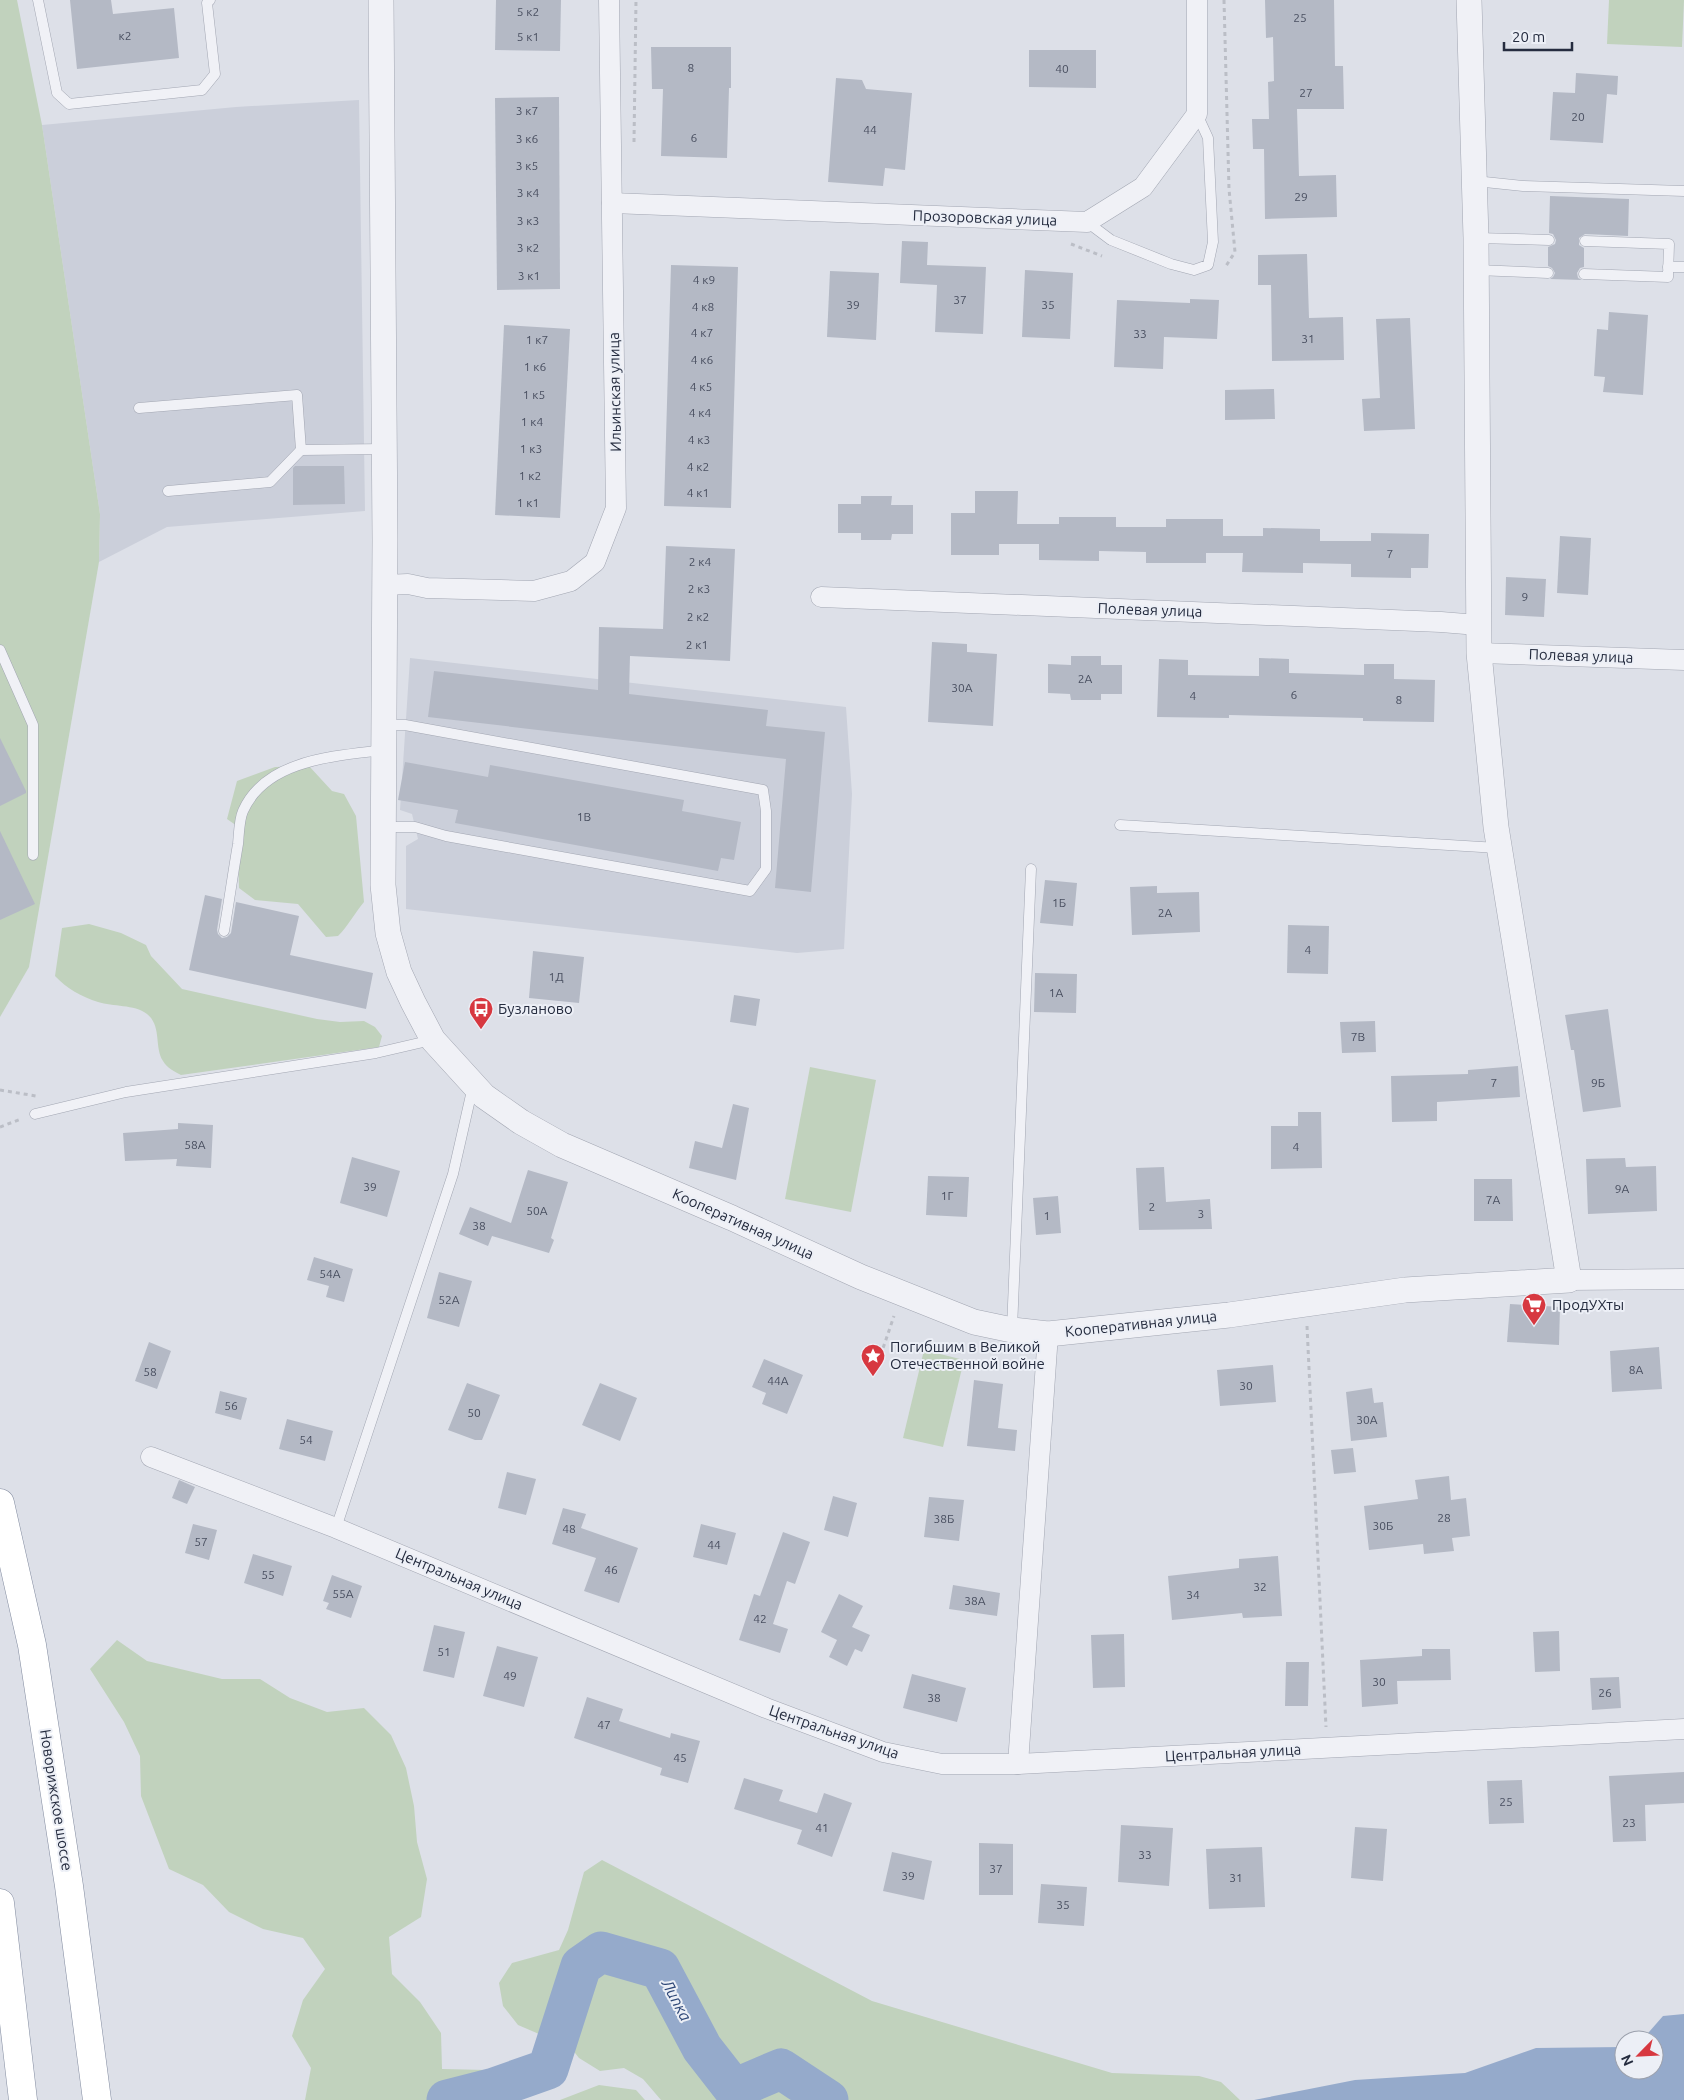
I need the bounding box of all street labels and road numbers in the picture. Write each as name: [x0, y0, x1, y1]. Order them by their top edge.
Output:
street label: Прозоровская улица: [912, 206, 1058, 229]
street label: Ильинская улица: [605, 332, 624, 452]
street label: Полевая улица: [1097, 599, 1203, 620]
street label: Полевая улица: [1528, 645, 1634, 666]
street label: Кооперативная улица: [670, 1185, 816, 1262]
street label: Кооперативная улица: [1064, 1307, 1218, 1340]
street label: Центральная улица: [393, 1544, 525, 1613]
street label: Центральная улица: [767, 1701, 901, 1762]
street label: Новорижское шоссе: [37, 1728, 76, 1872]
street label: Центральная улица: [1164, 1740, 1301, 1765]

